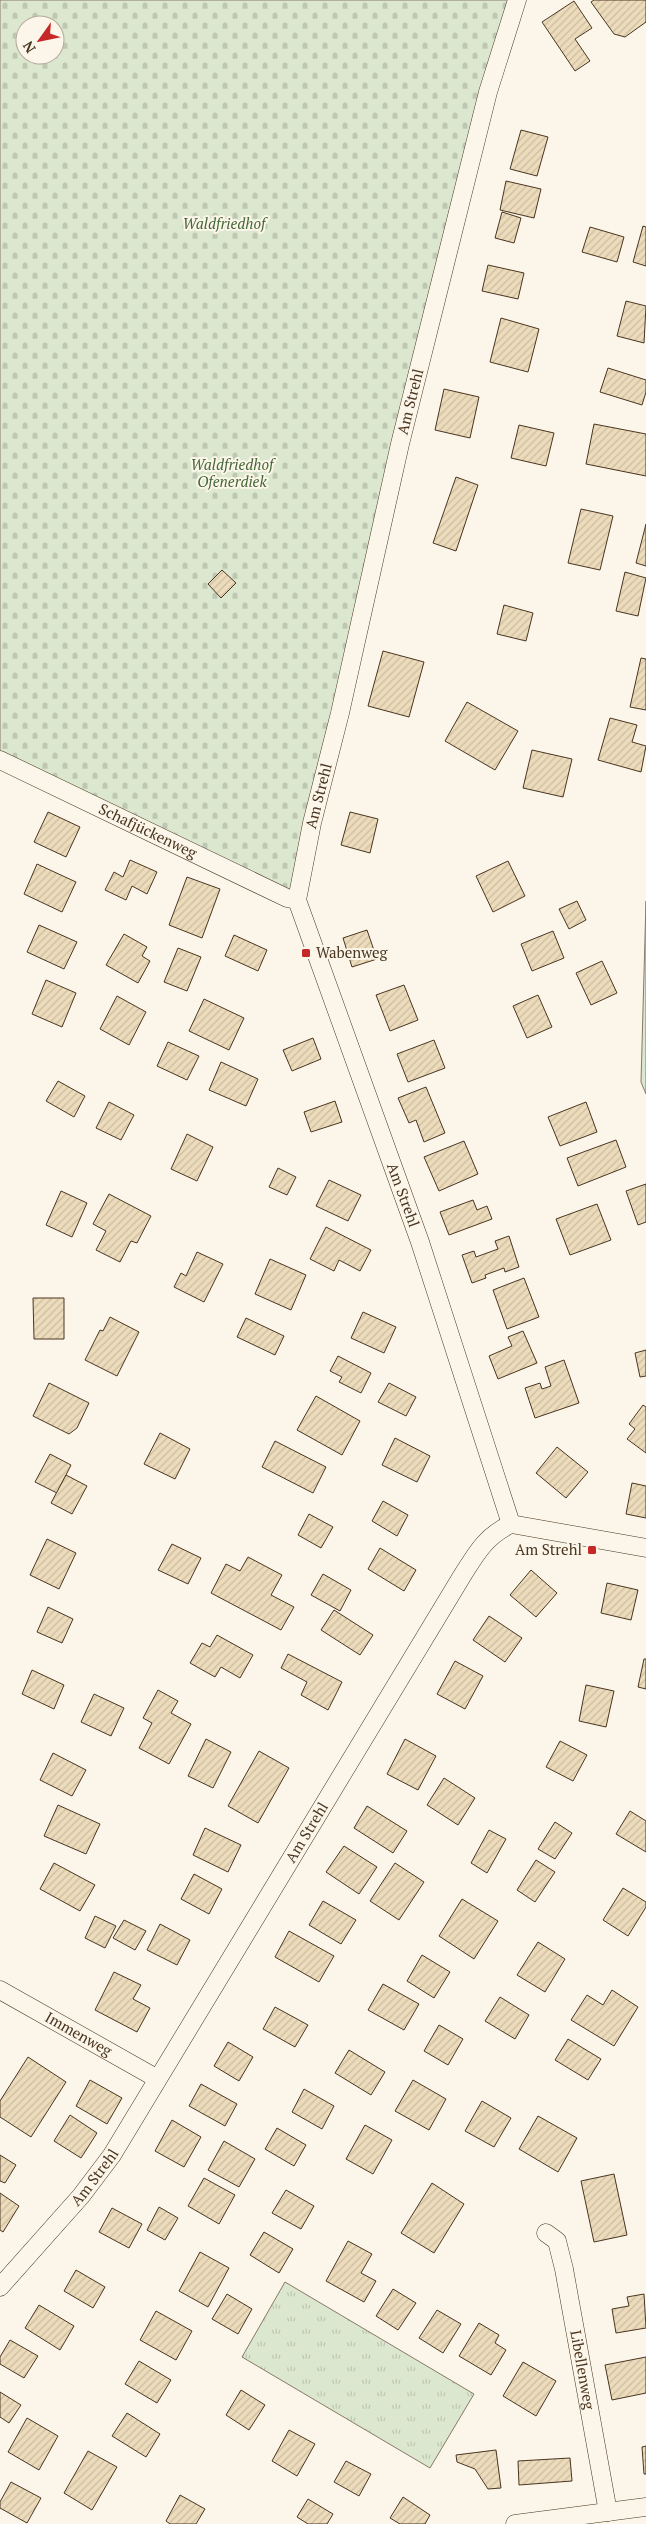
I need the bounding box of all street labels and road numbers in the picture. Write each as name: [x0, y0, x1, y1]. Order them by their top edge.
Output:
street label: Am Strehl: [392, 366, 427, 436]
street label: Am Strehl: [300, 761, 336, 830]
street label: Schafjückenweg: [96, 798, 202, 863]
street label: Am Strehl: [383, 1160, 425, 1230]
street label: Am Strehl: [280, 1798, 332, 1866]
street label: Immenweg: [42, 2006, 117, 2061]
street label: Am Strehl: [66, 2145, 122, 2210]
street label: Libellenweg: [566, 2328, 600, 2412]

